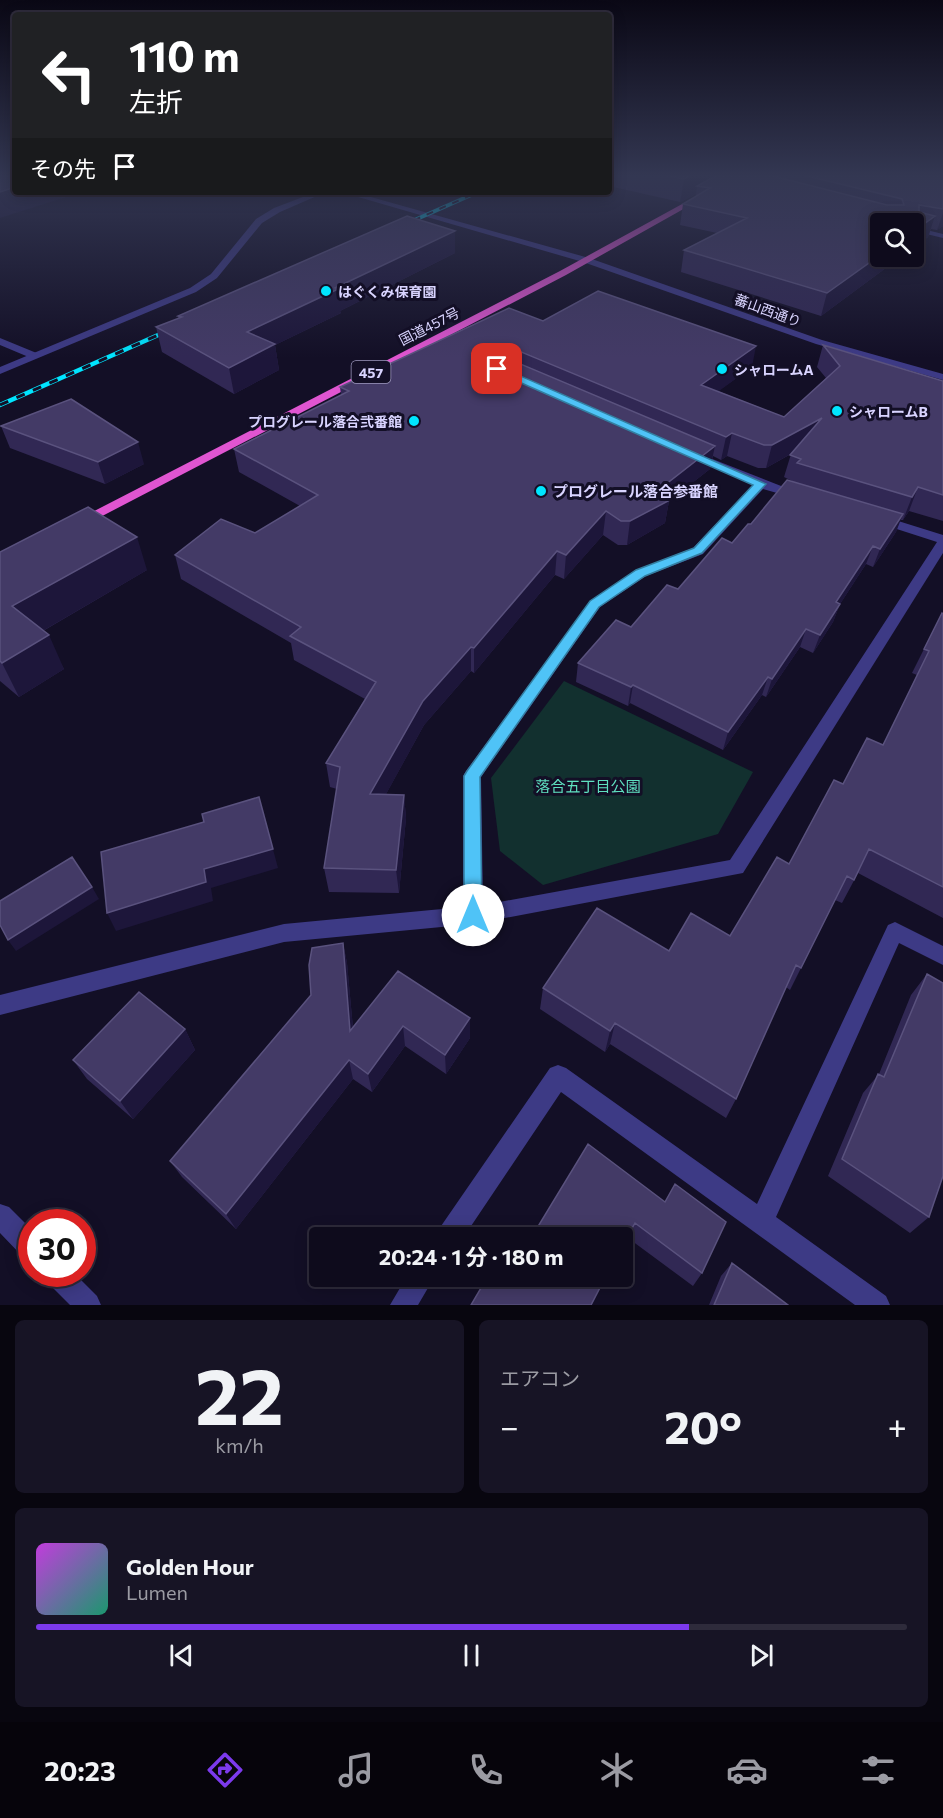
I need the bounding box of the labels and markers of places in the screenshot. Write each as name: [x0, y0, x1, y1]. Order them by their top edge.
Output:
place label: はぐくみ保育園: [338, 283, 437, 300]
marker: はぐくみ保育園: [319, 284, 333, 298]
pin: [471, 343, 522, 394]
place label: シャロームA: [734, 361, 814, 378]
marker: シャロームA: [715, 362, 729, 376]
place label: シャロームB: [849, 403, 928, 420]
marker: シャロームB: [830, 404, 844, 418]
place label: プログレール落合弐番館: [248, 413, 402, 430]
marker: プログレール落合弐番館: [407, 414, 421, 428]
place label: プログレール落合参番館: [553, 482, 718, 500]
marker: プログレール落合参番館: [534, 484, 548, 498]

